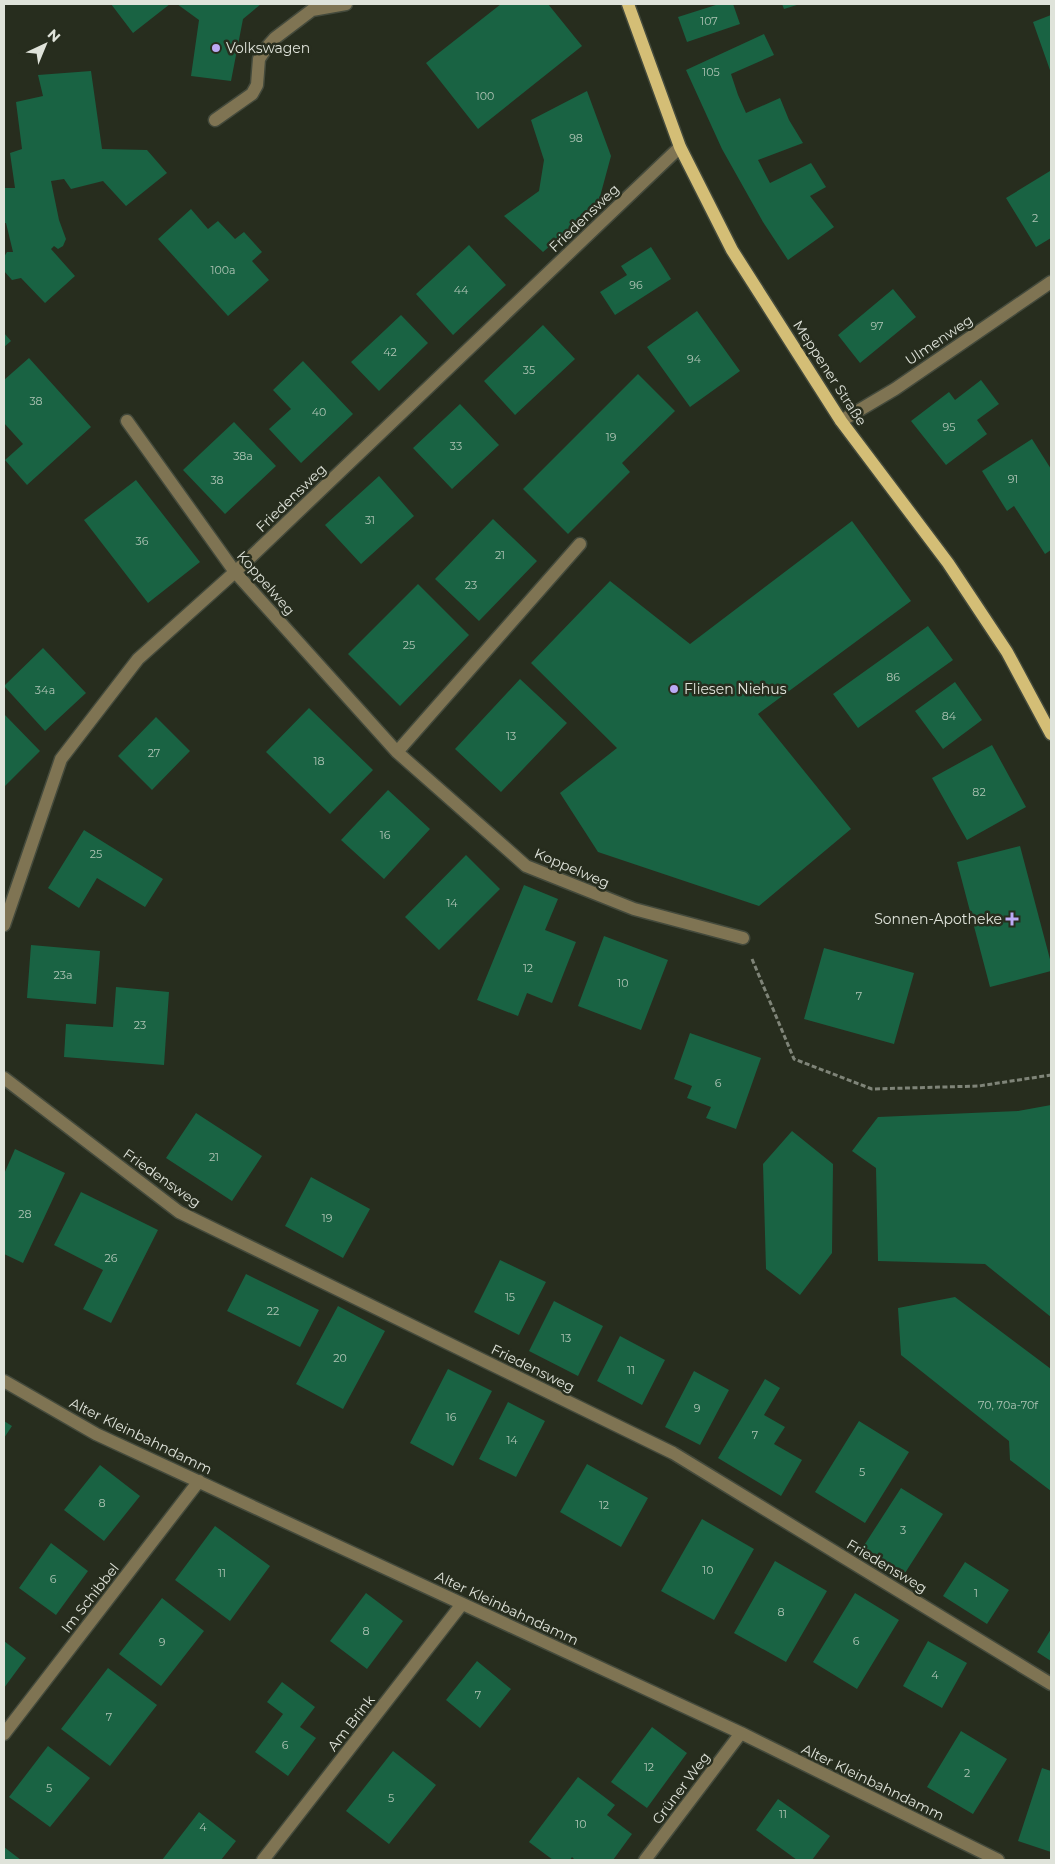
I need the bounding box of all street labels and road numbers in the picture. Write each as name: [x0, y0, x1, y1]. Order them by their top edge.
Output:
street label: Friedensweg: [545, 180, 623, 256]
street label: Ulmenweg: [902, 311, 976, 369]
street label: Meppener Straße: [789, 317, 871, 429]
street label: Friedensweg: [252, 460, 330, 536]
street label: Koppelweg: [233, 547, 299, 619]
street label: Koppelweg: [532, 844, 612, 892]
street label: Friedensweg: [120, 1145, 204, 1211]
street label: Friedensweg: [488, 1340, 578, 1396]
street label: Alter Kleinbahndamm: [67, 1394, 215, 1478]
street label: Friedensweg: [843, 1535, 931, 1597]
street label: Im Schibbel: [57, 1560, 123, 1636]
street label: Alter Kleinbahndamm: [432, 1567, 582, 1649]
street label: Am Brink: [324, 1691, 379, 1755]
street label: Alter Kleinbahndamm: [799, 1740, 947, 1824]
street label: Grüner Weg: [648, 1748, 714, 1828]

